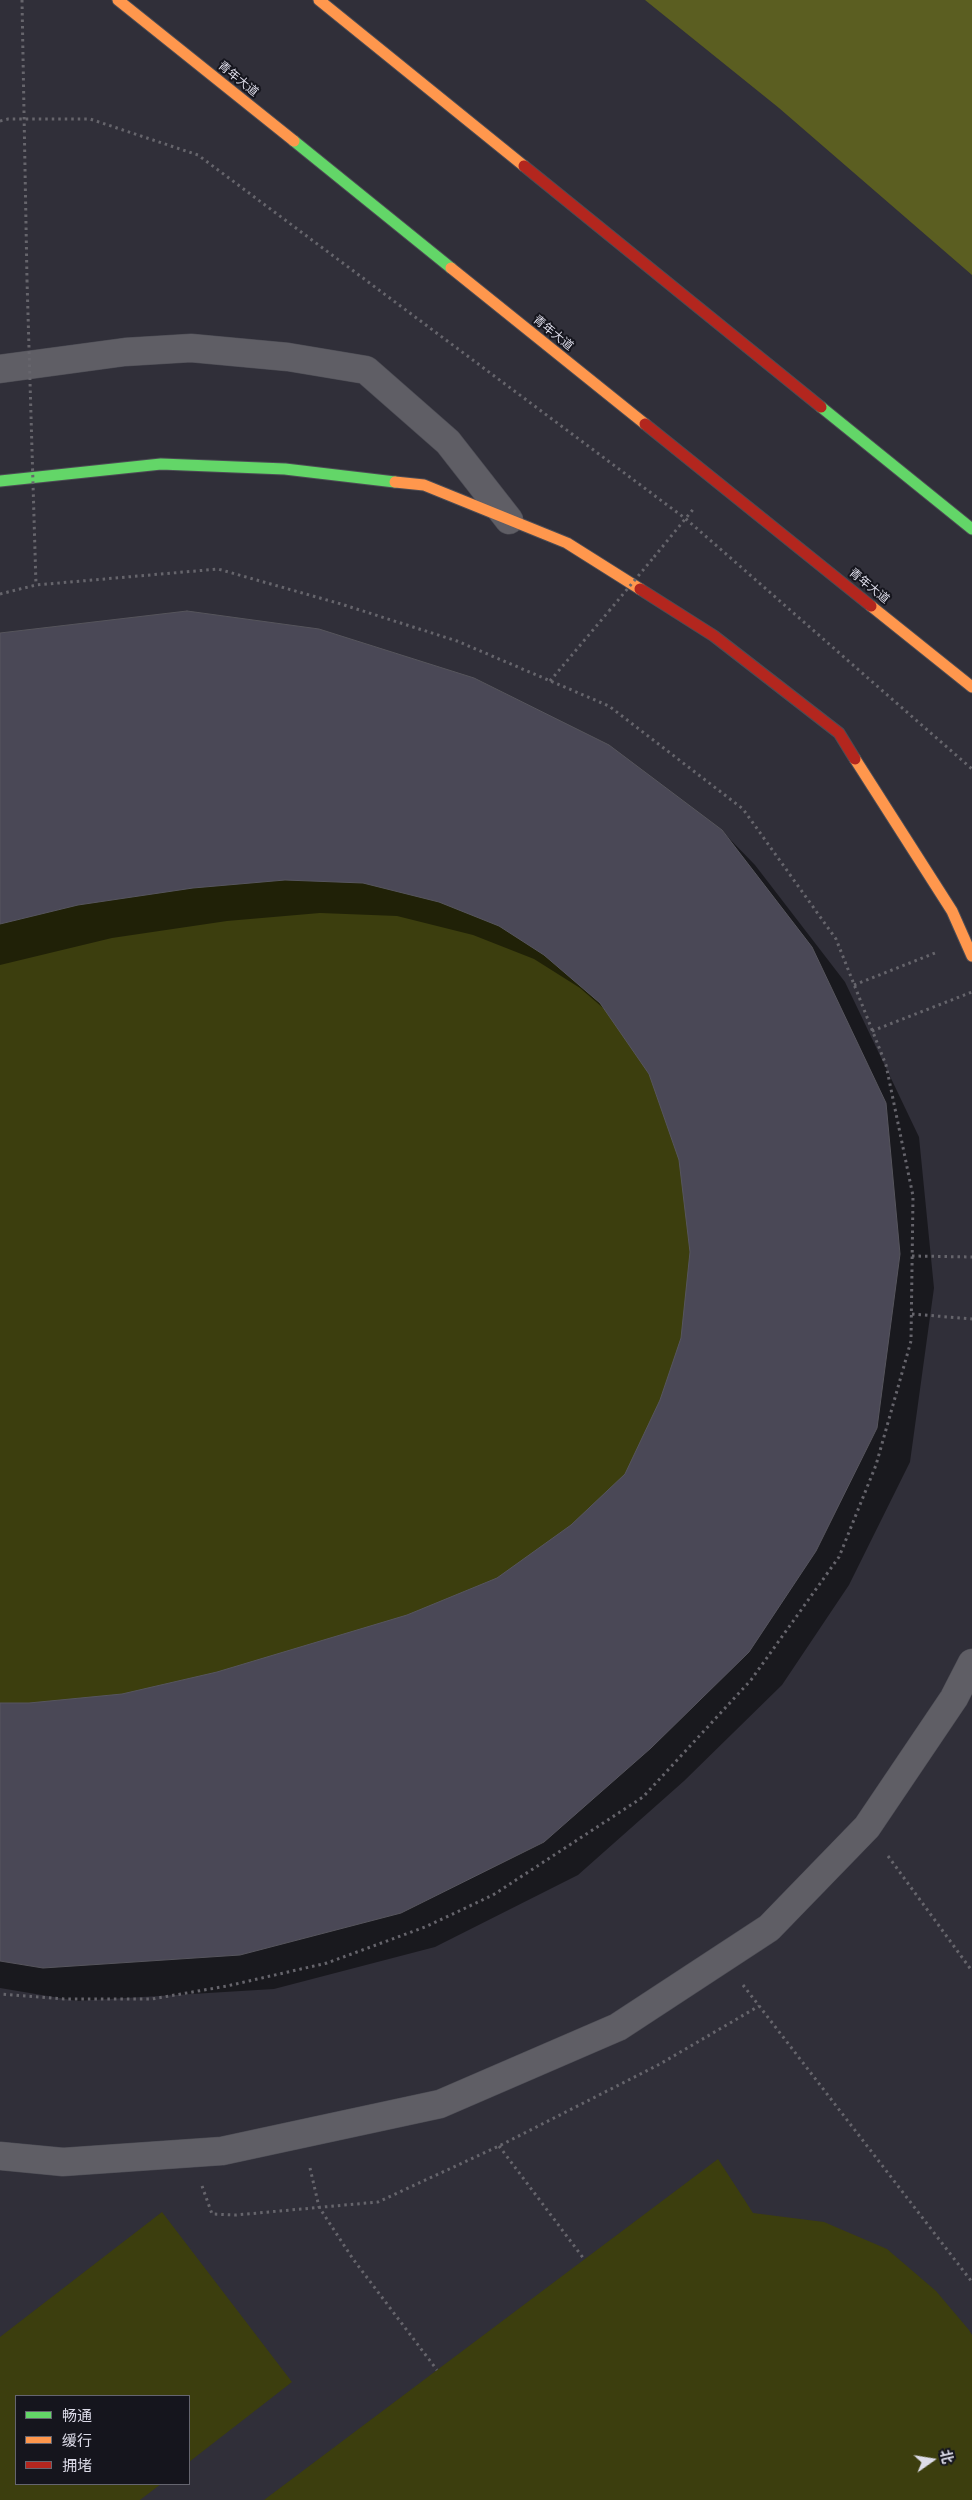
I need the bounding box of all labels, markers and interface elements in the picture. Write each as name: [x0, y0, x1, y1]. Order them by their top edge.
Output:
street label: 青年大道: [215, 58, 261, 100]
street label: 青年大道: [530, 312, 576, 354]
street label: 青年大道: [846, 565, 892, 607]
legend: [15, 2395, 190, 2485]
text: 畅通: [62, 2406, 92, 2425]
text: 缓行: [62, 2431, 92, 2450]
north arrow: [907, 2435, 957, 2485]
text: 北: [936, 2448, 957, 2465]
text: 拥堵: [62, 2456, 92, 2475]

